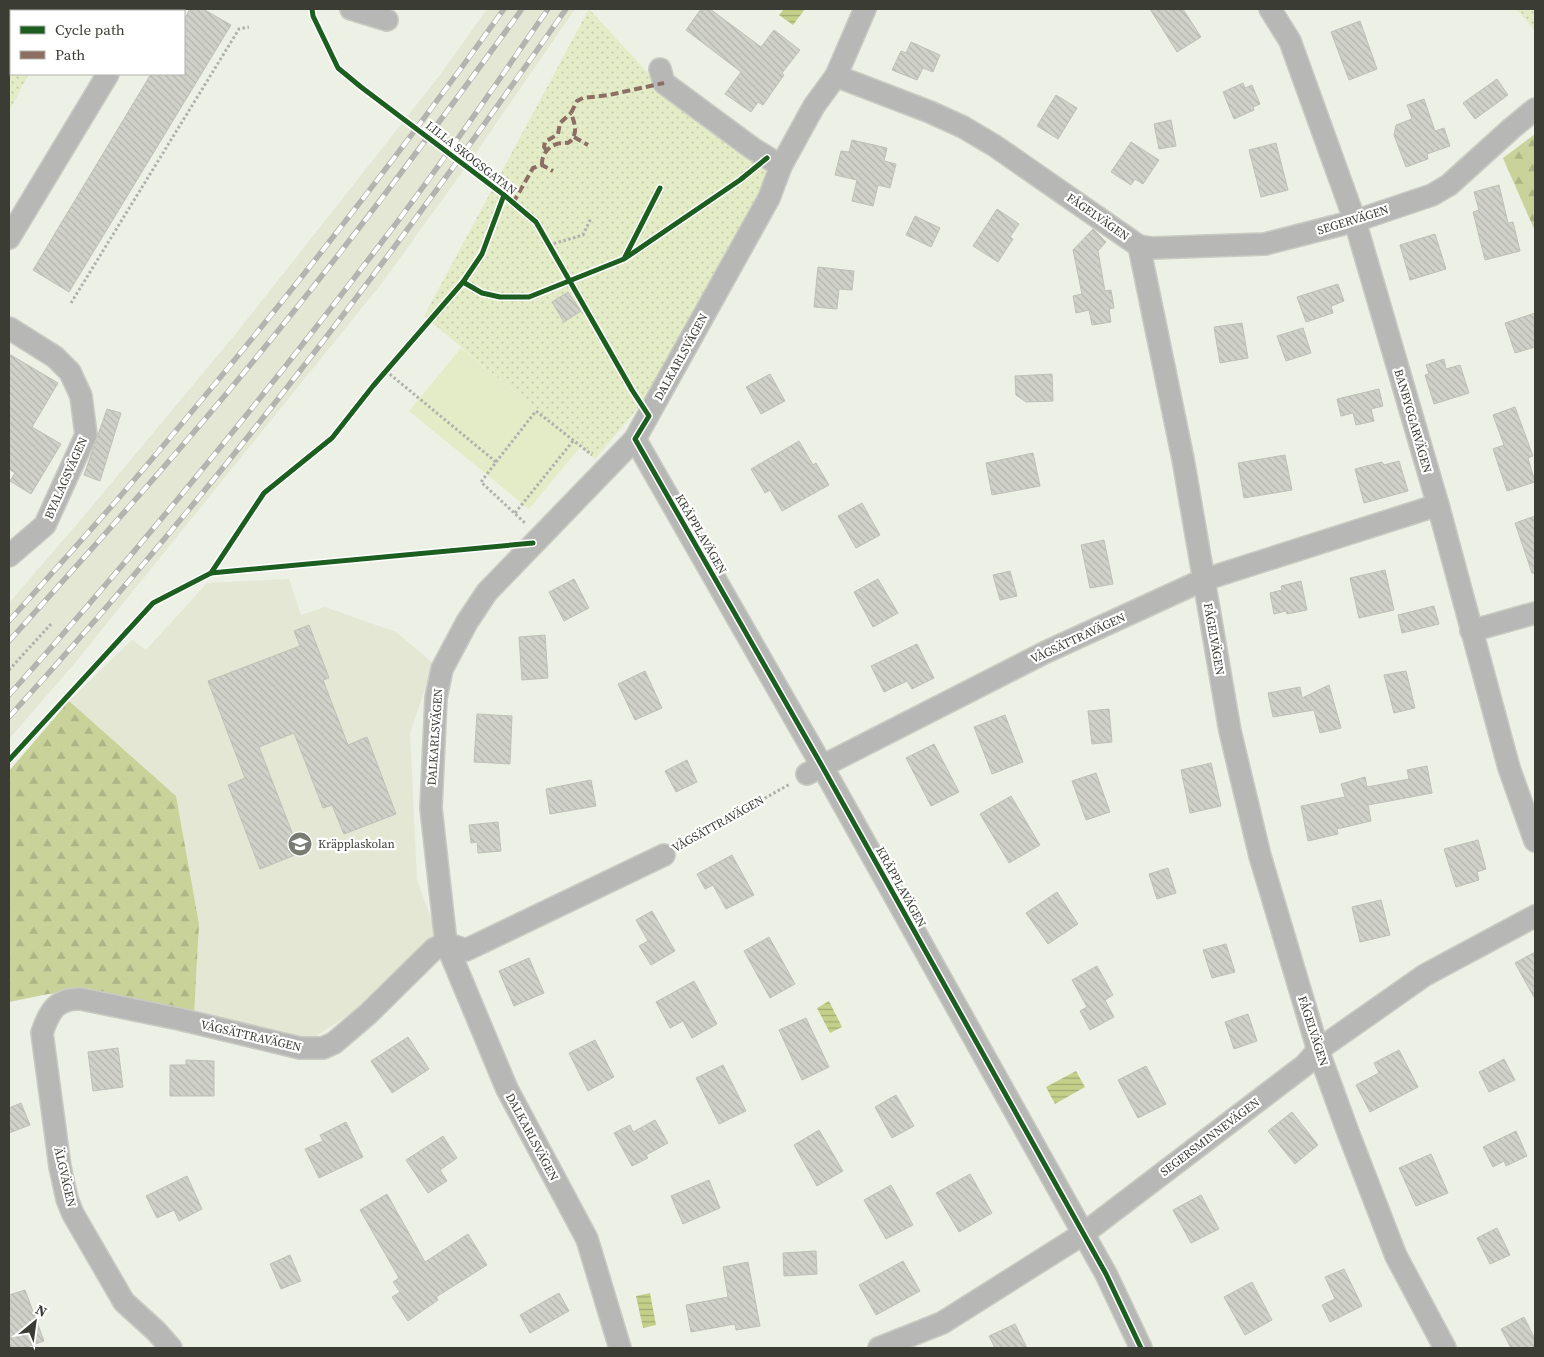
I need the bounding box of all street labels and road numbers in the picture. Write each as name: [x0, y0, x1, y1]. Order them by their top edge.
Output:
street label: LILLA SKOGSGATAN: [422, 117, 520, 199]
street label: FÅGELVÄGEN: [1064, 190, 1133, 245]
street label: SEGERVÄGEN: [1315, 201, 1391, 238]
street label: DALKARLSVÄGEN: [650, 310, 712, 403]
street label: BANBYGGARVÄGEN: [1391, 367, 1436, 475]
street label: BYALAGSVÄGEN: [41, 434, 91, 522]
street label: KRÄPPLAVÄGEN: [672, 491, 730, 577]
street label: FÅGELVÄGEN: [1200, 602, 1228, 676]
street label: VÅGSÄTTRAVÄGEN: [1028, 609, 1128, 667]
street label: DALKARLSVÄGEN: [424, 688, 446, 786]
street label: VÅGSÄTTRAVÄGEN: [669, 792, 767, 856]
street label: KRÄPPLAVÄGEN: [872, 844, 930, 930]
street label: FÅGELVÄGEN: [1294, 994, 1332, 1068]
street label: VÅGSÄTTRAVÄGEN: [199, 1017, 303, 1055]
street label: DALKARLSVÄGEN: [502, 1090, 562, 1184]
street label: SEGERSMINNEVÄGEN: [1157, 1094, 1263, 1180]
street label: ÄLGVÄGEN: [50, 1146, 80, 1209]

